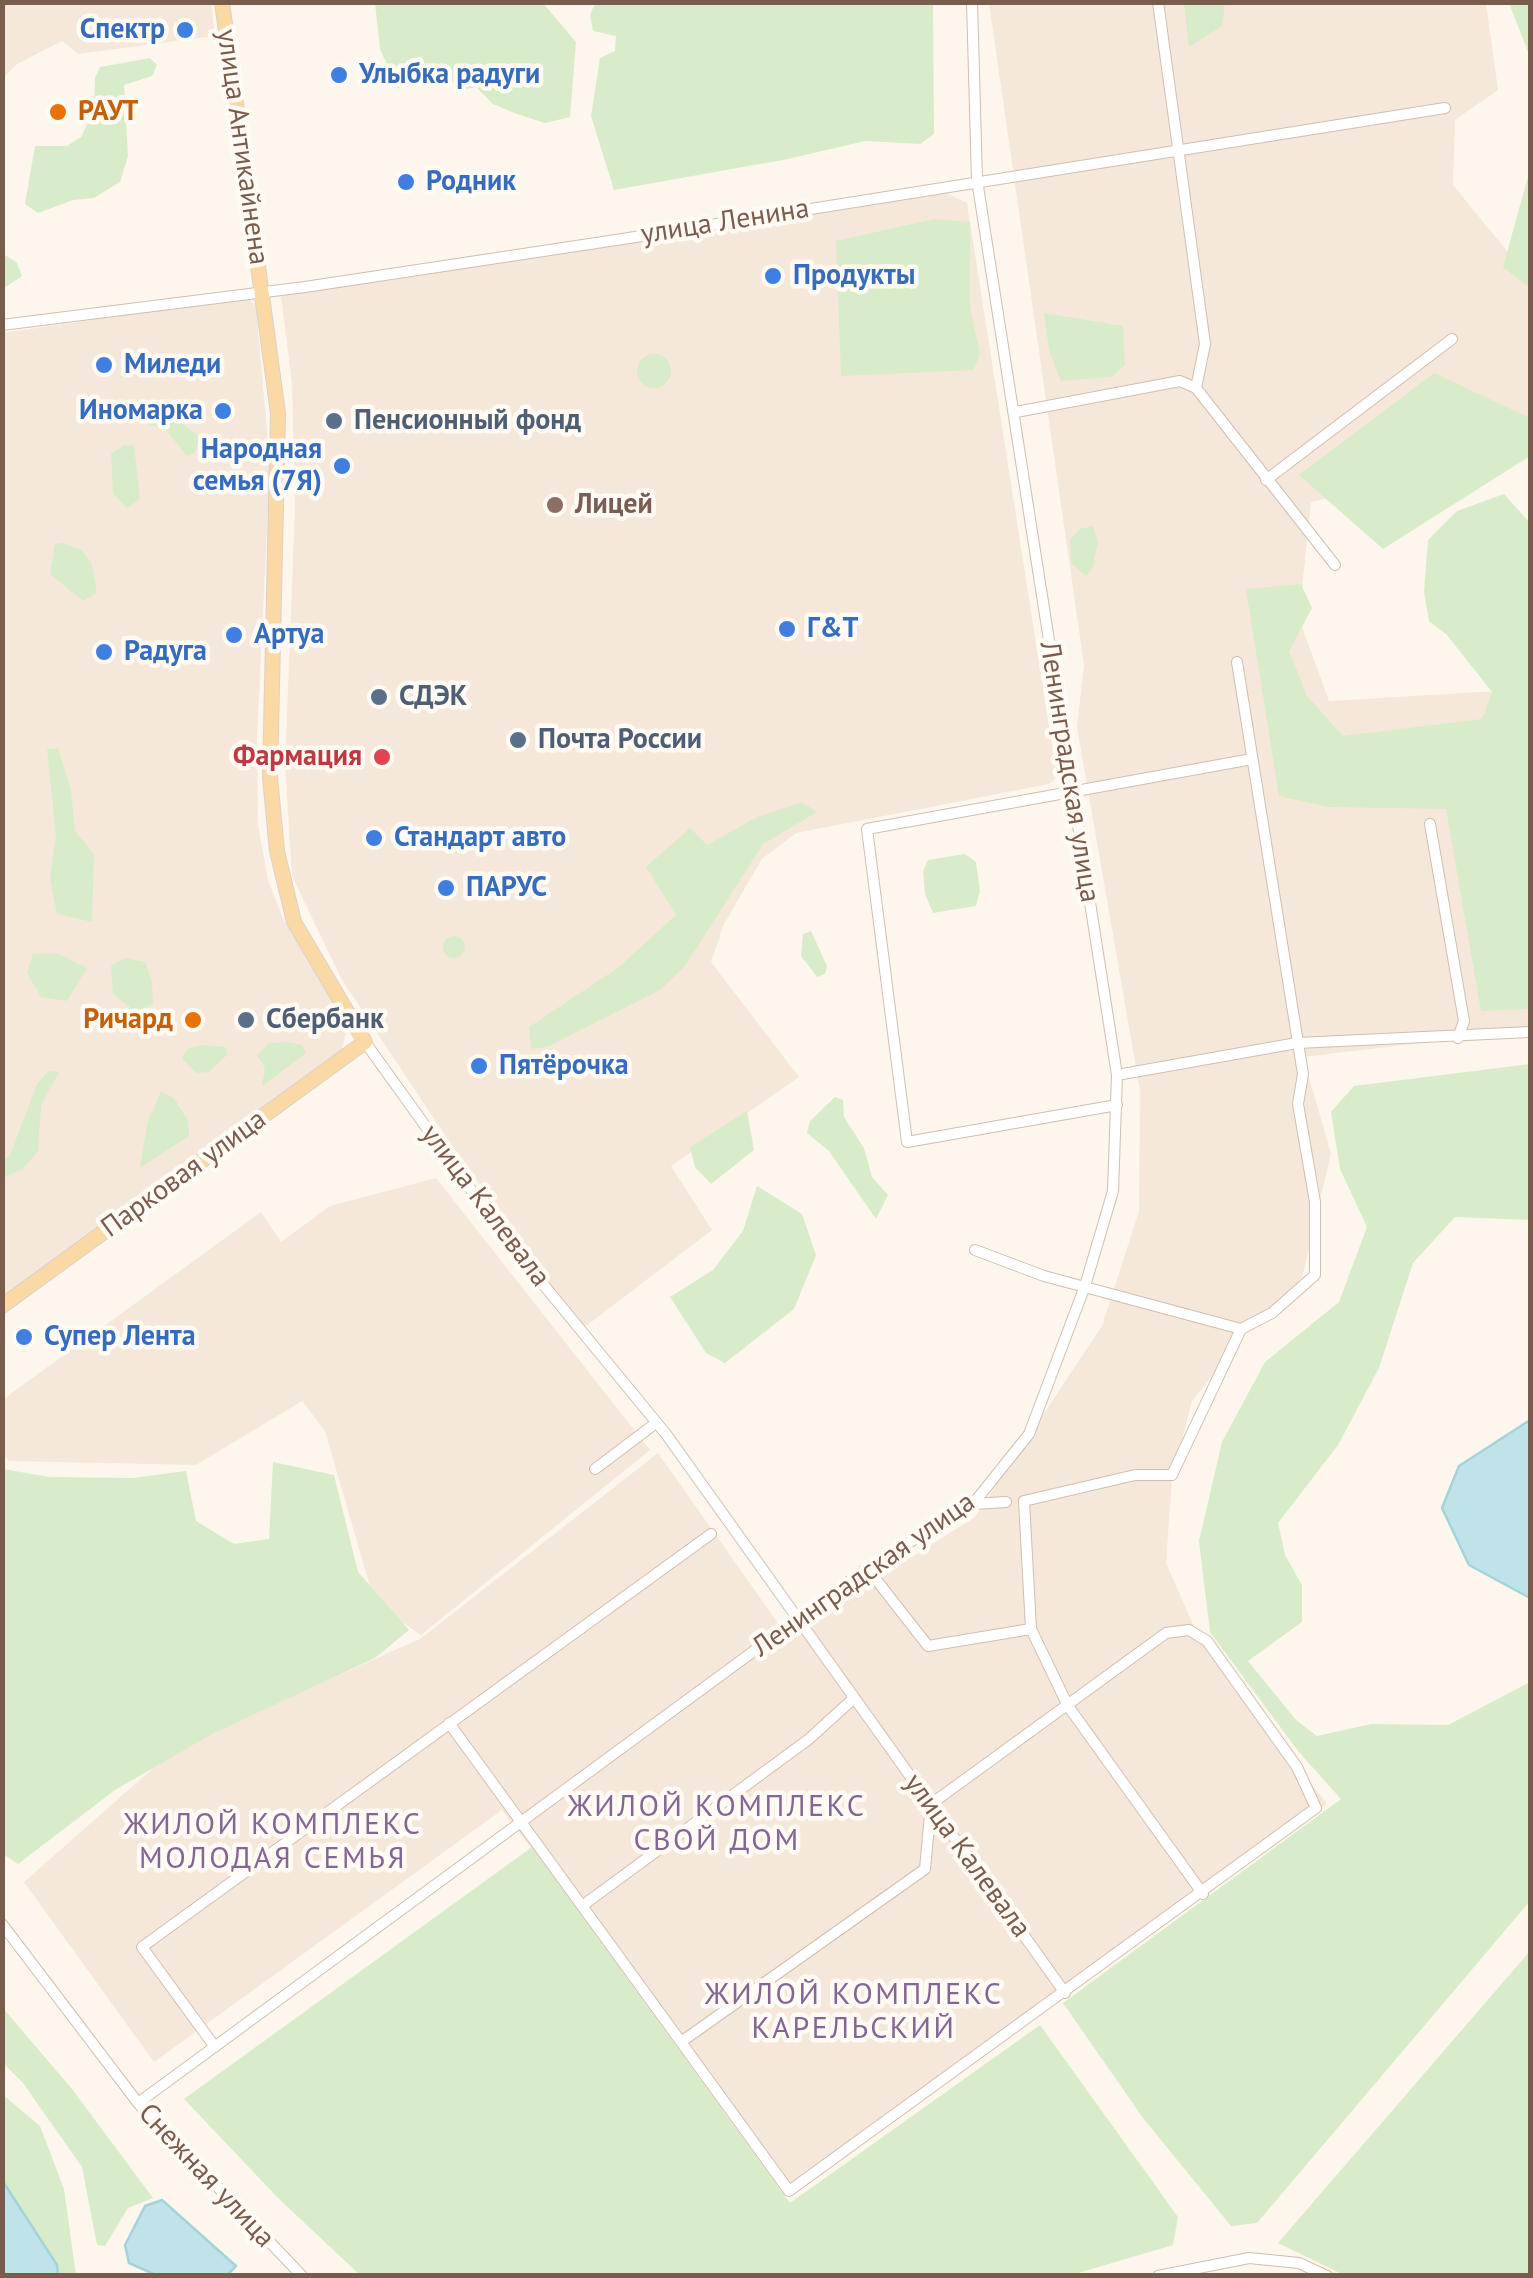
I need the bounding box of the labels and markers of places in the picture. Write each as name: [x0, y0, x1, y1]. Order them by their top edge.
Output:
place label: Спектр: [80, 13, 165, 47]
marker: Спектр: [174, 19, 196, 41]
place label: Улыбка радуги: [359, 58, 540, 92]
marker: Улыбка радуги: [328, 64, 350, 86]
place label: РАУТ: [78, 95, 138, 129]
marker: РАУТ: [47, 101, 69, 123]
place label: Родник: [426, 165, 516, 199]
marker: Родник: [395, 171, 417, 193]
place label: Продукты: [793, 259, 915, 293]
marker: Продукты: [762, 265, 784, 287]
place label: Миледи: [124, 348, 221, 382]
marker: Миледи: [93, 354, 115, 376]
place label: Иномарка: [79, 394, 203, 428]
marker: Иномарка: [212, 400, 234, 422]
place label: Пенсионный фонд: [354, 404, 581, 438]
marker: Пенсионный фонд: [323, 410, 345, 432]
place label: Народная семья (7Я): [193, 433, 322, 499]
marker: Народная семья (7Я): [331, 455, 353, 477]
place label: Лицей: [575, 488, 653, 522]
marker: Лицей: [544, 494, 566, 516]
place label: Г&Т: [807, 612, 859, 646]
place label: Артуа: [254, 618, 324, 652]
marker: Г&Т: [776, 618, 798, 640]
marker: Артуа: [223, 624, 245, 646]
place label: Радуга: [124, 635, 207, 669]
marker: Радуга: [93, 641, 115, 663]
place label: СДЭК: [399, 680, 467, 714]
marker: СДЭК: [368, 686, 390, 708]
place label: Почта России: [538, 723, 702, 757]
marker: Почта России: [507, 729, 529, 751]
place label: Фармация: [233, 740, 362, 774]
marker: Фармация: [371, 746, 393, 768]
place label: Стандарт авто: [394, 821, 566, 855]
marker: Стандарт авто: [363, 827, 385, 849]
place label: ПАРУС: [466, 871, 547, 905]
marker: ПАРУС: [435, 877, 457, 899]
place label: Ричард: [83, 1003, 173, 1037]
place label: Сбербанк: [266, 1003, 384, 1037]
marker: Ричард: [182, 1009, 204, 1031]
marker: Сбербанк: [235, 1009, 257, 1031]
place label: Пятёрочка: [499, 1049, 629, 1083]
marker: Пятёрочка: [468, 1055, 490, 1077]
place label: Супер Лента: [44, 1320, 196, 1354]
marker: Супер Лента: [13, 1326, 35, 1348]

